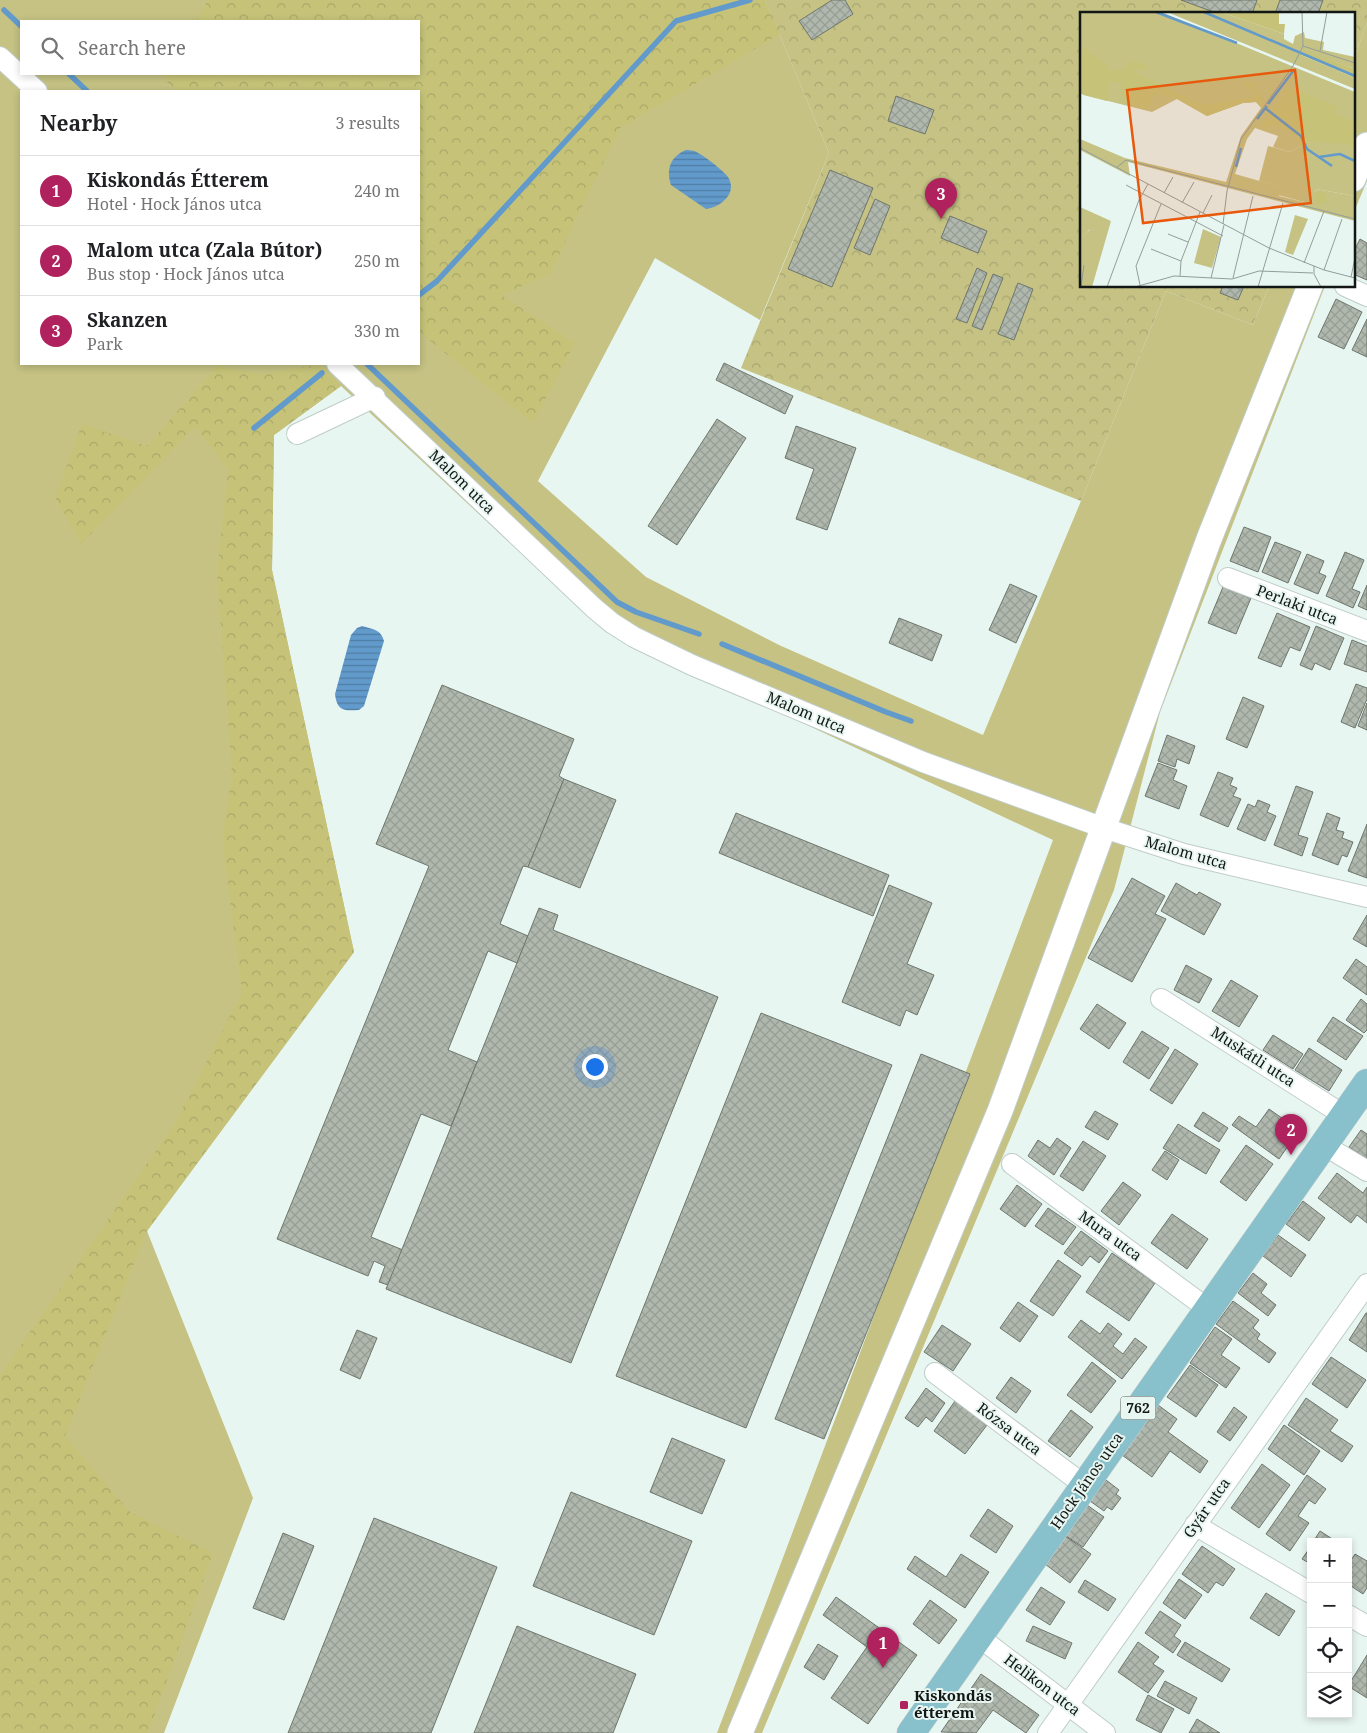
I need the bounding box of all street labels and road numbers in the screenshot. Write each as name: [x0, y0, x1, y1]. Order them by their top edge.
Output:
street label: Malom utca: [425, 445, 500, 518]
street label: Perlaki utca: [1254, 579, 1341, 629]
street label: Malom utca: [764, 686, 849, 738]
street label: Malom utca: [1143, 831, 1230, 873]
street label: Muskátli utca: [1207, 1021, 1300, 1091]
street label: Mura utca: [1075, 1206, 1146, 1265]
road number: 762: [1120, 1396, 1156, 1420]
street label: Rózsa utca: [973, 1397, 1046, 1459]
street label: Hock János utca: [1045, 1428, 1127, 1533]
street label: Gyár utca: [1178, 1473, 1234, 1542]
street label: Helikon utca: [1000, 1649, 1085, 1719]

